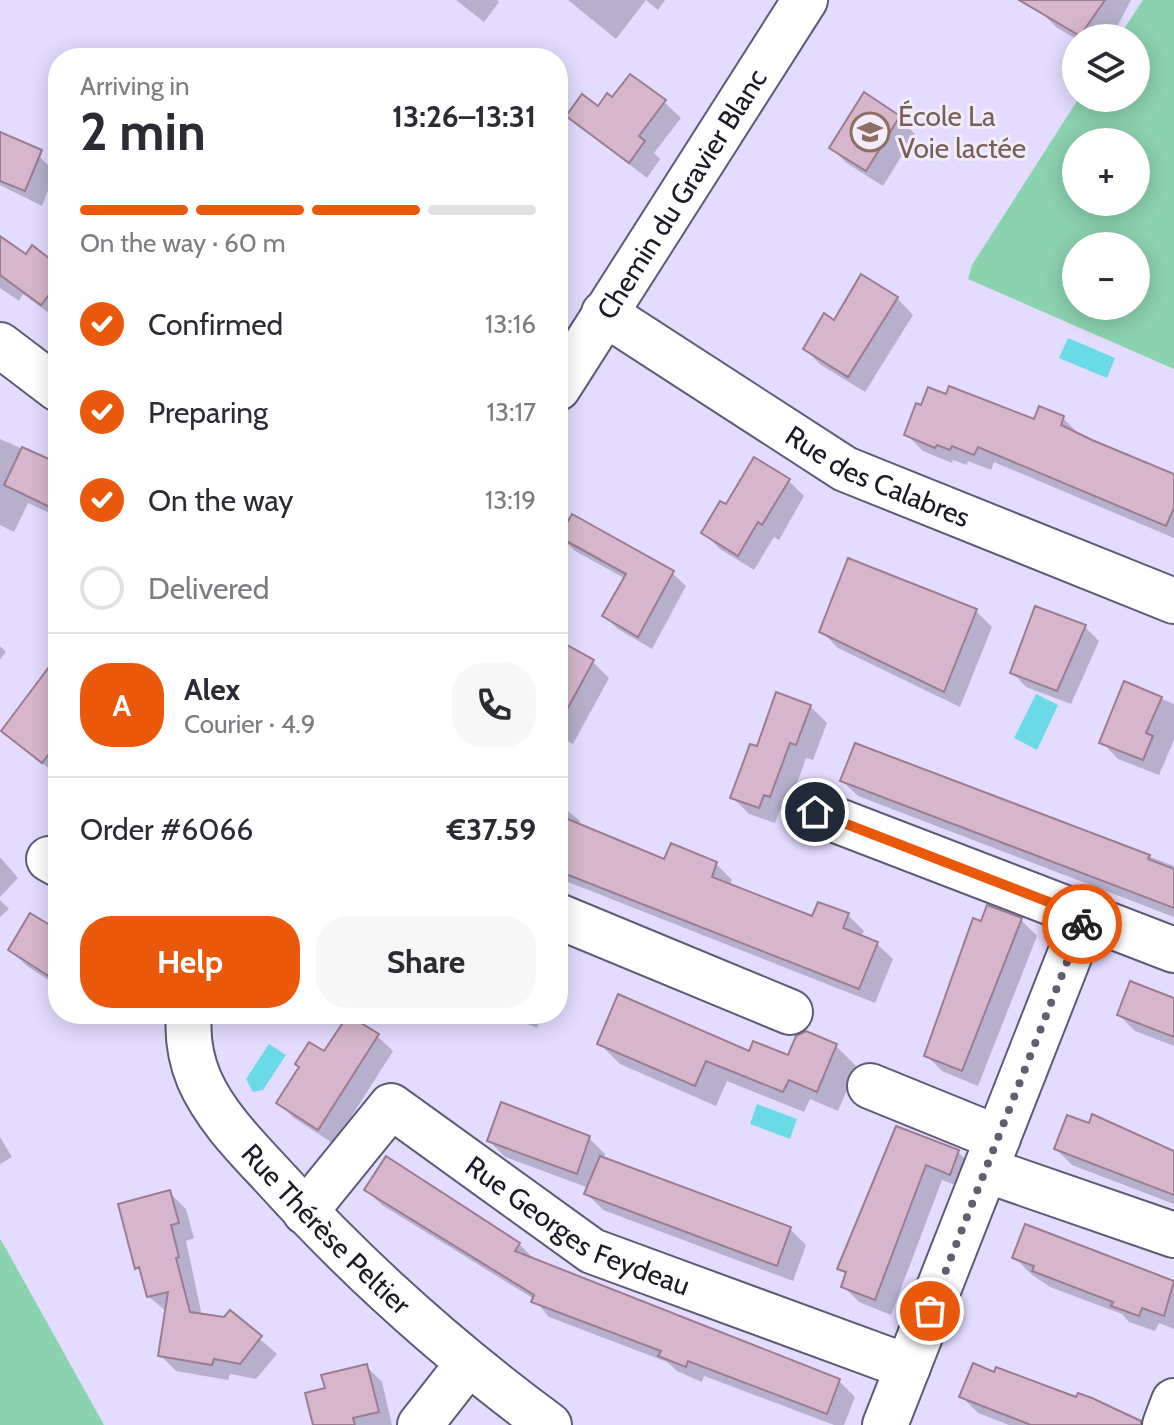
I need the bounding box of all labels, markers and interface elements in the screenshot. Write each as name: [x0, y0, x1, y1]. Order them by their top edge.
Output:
map controls: [1062, 24, 1150, 320]
button: layers: [1062, 24, 1150, 112]
street label: Chemin du Gravier Blanc: [589, 62, 774, 326]
text: Arriving in: [80, 70, 190, 102]
text: 13:26–13:31: [392, 98, 536, 135]
place label: École La Voie lactée: [898, 99, 1026, 165]
text: 2 min: [80, 100, 206, 163]
school or university icon: École La Voie lactée: [849, 111, 891, 153]
button: +: [1062, 128, 1150, 216]
text: On the way · 60 m: [80, 227, 286, 259]
button: −: [1062, 232, 1150, 320]
icon: check: [80, 302, 124, 346]
text: Confirmed: [148, 306, 283, 343]
text: 13:16: [485, 308, 536, 340]
icon: check: [80, 390, 124, 434]
text: Preparing: [148, 394, 268, 431]
text: 13:17: [486, 396, 536, 428]
street label: Rue des Calabres: [779, 418, 975, 534]
icon: check: [80, 478, 124, 522]
text: On the way: [148, 482, 293, 519]
text: 13:19: [485, 484, 536, 516]
text: Delivered: [148, 570, 269, 607]
button: phone: [452, 663, 536, 747]
text: Alex: [184, 671, 240, 708]
text: A: [113, 687, 131, 724]
text: Courier · 4.9: [184, 708, 316, 740]
pin: [781, 778, 849, 846]
icon: home: [793, 790, 837, 834]
text: Order #6066: [80, 811, 253, 848]
text: €37.59: [447, 811, 536, 848]
courier: [1042, 884, 1122, 964]
icon: bike: [1060, 902, 1104, 946]
button: Help: [80, 916, 300, 1008]
button: Share: [316, 916, 536, 1008]
street label: Rue Thérèse Peltier: [234, 1137, 418, 1321]
street label: Rue Georges Feydeau: [459, 1148, 695, 1302]
pin: [896, 1277, 964, 1345]
icon: bag: [908, 1289, 952, 1333]

